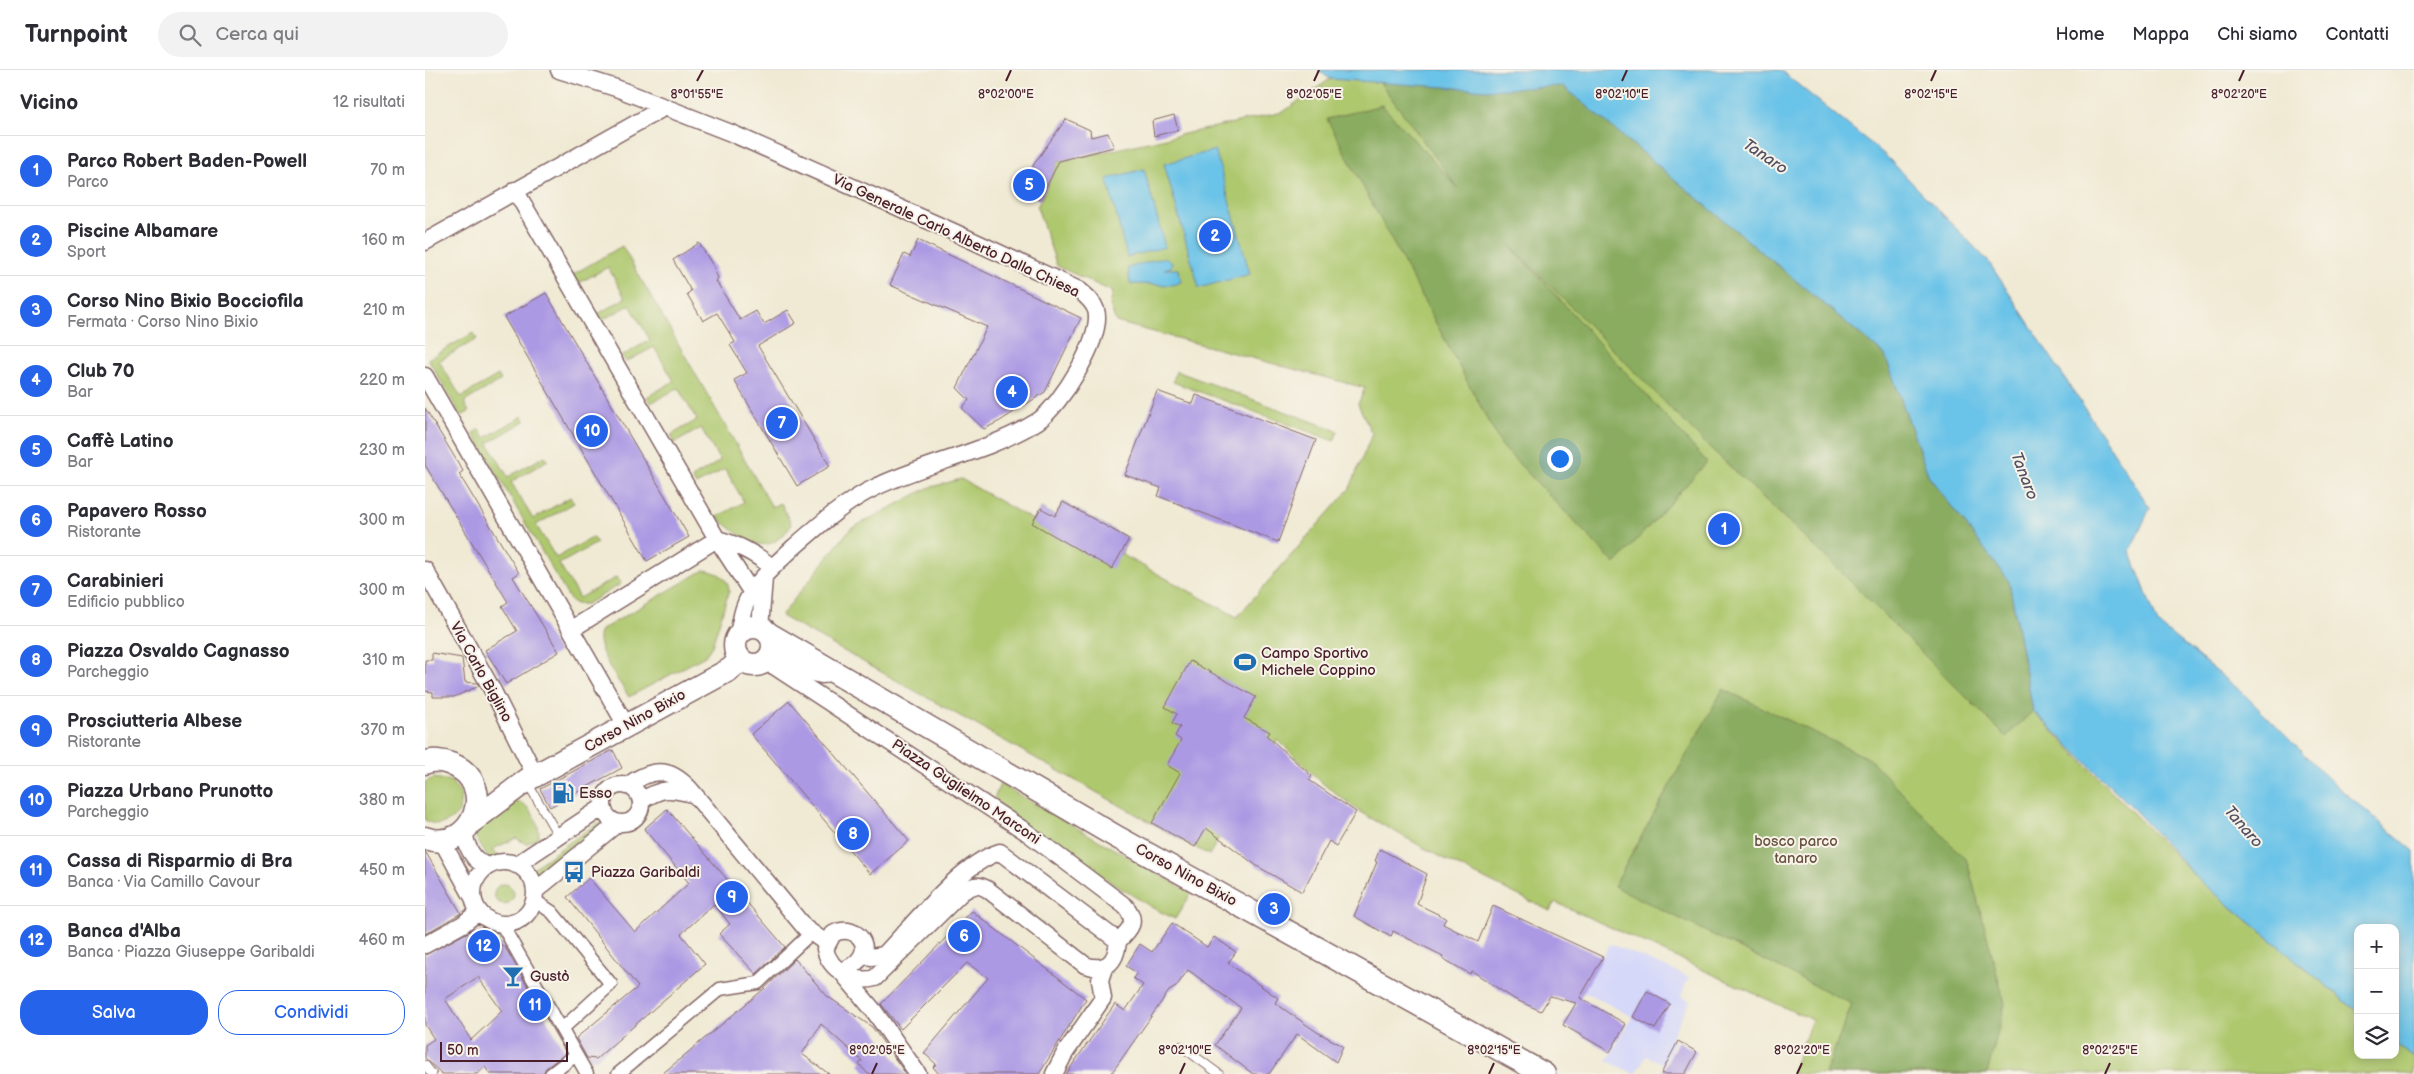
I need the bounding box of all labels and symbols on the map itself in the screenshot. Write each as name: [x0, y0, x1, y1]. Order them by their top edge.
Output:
text: 8°01'55"E: [670, 87, 724, 102]
text: 8°02'00"E: [978, 87, 1034, 102]
text: 8°02'05"E: [1286, 87, 1342, 102]
text: 8°02'10"E: [1595, 87, 1649, 102]
text: 8°02'15"E: [1904, 87, 1958, 102]
text: 8°02'20"E: [2211, 87, 2267, 102]
water label: Tanaro: [1739, 135, 1791, 179]
pin: 5: [1013, 166, 1045, 204]
street label: Via Generale Carlo Alberto Dalla Chiesa: [829, 170, 1083, 302]
pin: 2: [1199, 217, 1231, 255]
pin: 4: [996, 373, 1028, 411]
pin: 7: [766, 404, 798, 442]
pin: 10: [576, 412, 608, 450]
your location: [1547, 446, 1573, 472]
water label: Tanaro: [2006, 449, 2042, 503]
pin: 1: [1708, 510, 1740, 548]
street label: Via Carlo Biglino: [446, 618, 516, 726]
place label: Campo Sportivo Michele Coppino: [1261, 644, 1376, 680]
sports icon: Campo Sportivo Michele Coppino: [1232, 649, 1258, 675]
street label: Corso Nino Bixio: [581, 685, 689, 757]
street label: Piazza Guglielmo Marconi: [888, 735, 1044, 849]
fuel station icon: Esso: [550, 780, 576, 806]
place label: Esso: [579, 784, 612, 803]
water label: Tanaro: [2220, 802, 2266, 852]
pin: 8: [837, 815, 869, 853]
park label: bosco parco tanaro: [1754, 832, 1838, 868]
street label: Corso Nino Bixio: [1132, 839, 1240, 911]
bus stop icon: Piazza Garibaldi: [561, 859, 587, 885]
place label: Piazza Garibaldi: [591, 863, 700, 882]
pin: 9: [716, 878, 748, 916]
pin: 3: [1258, 890, 1290, 928]
pin: 6: [948, 917, 980, 955]
pin: 12: [468, 927, 500, 965]
bar icon: Gustò: [500, 963, 526, 989]
place label: Gustò: [530, 967, 570, 986]
pin: 11: [519, 986, 551, 1024]
scale bar: [440, 1039, 567, 1062]
text: 8°02'05"E: [849, 1043, 905, 1058]
text: 8°02'10"E: [1158, 1043, 1212, 1058]
text: 8°02'15"E: [1467, 1043, 1521, 1058]
text: 8°02'20"E: [1774, 1043, 1830, 1058]
text: 8°02'25"E: [2082, 1043, 2138, 1058]

